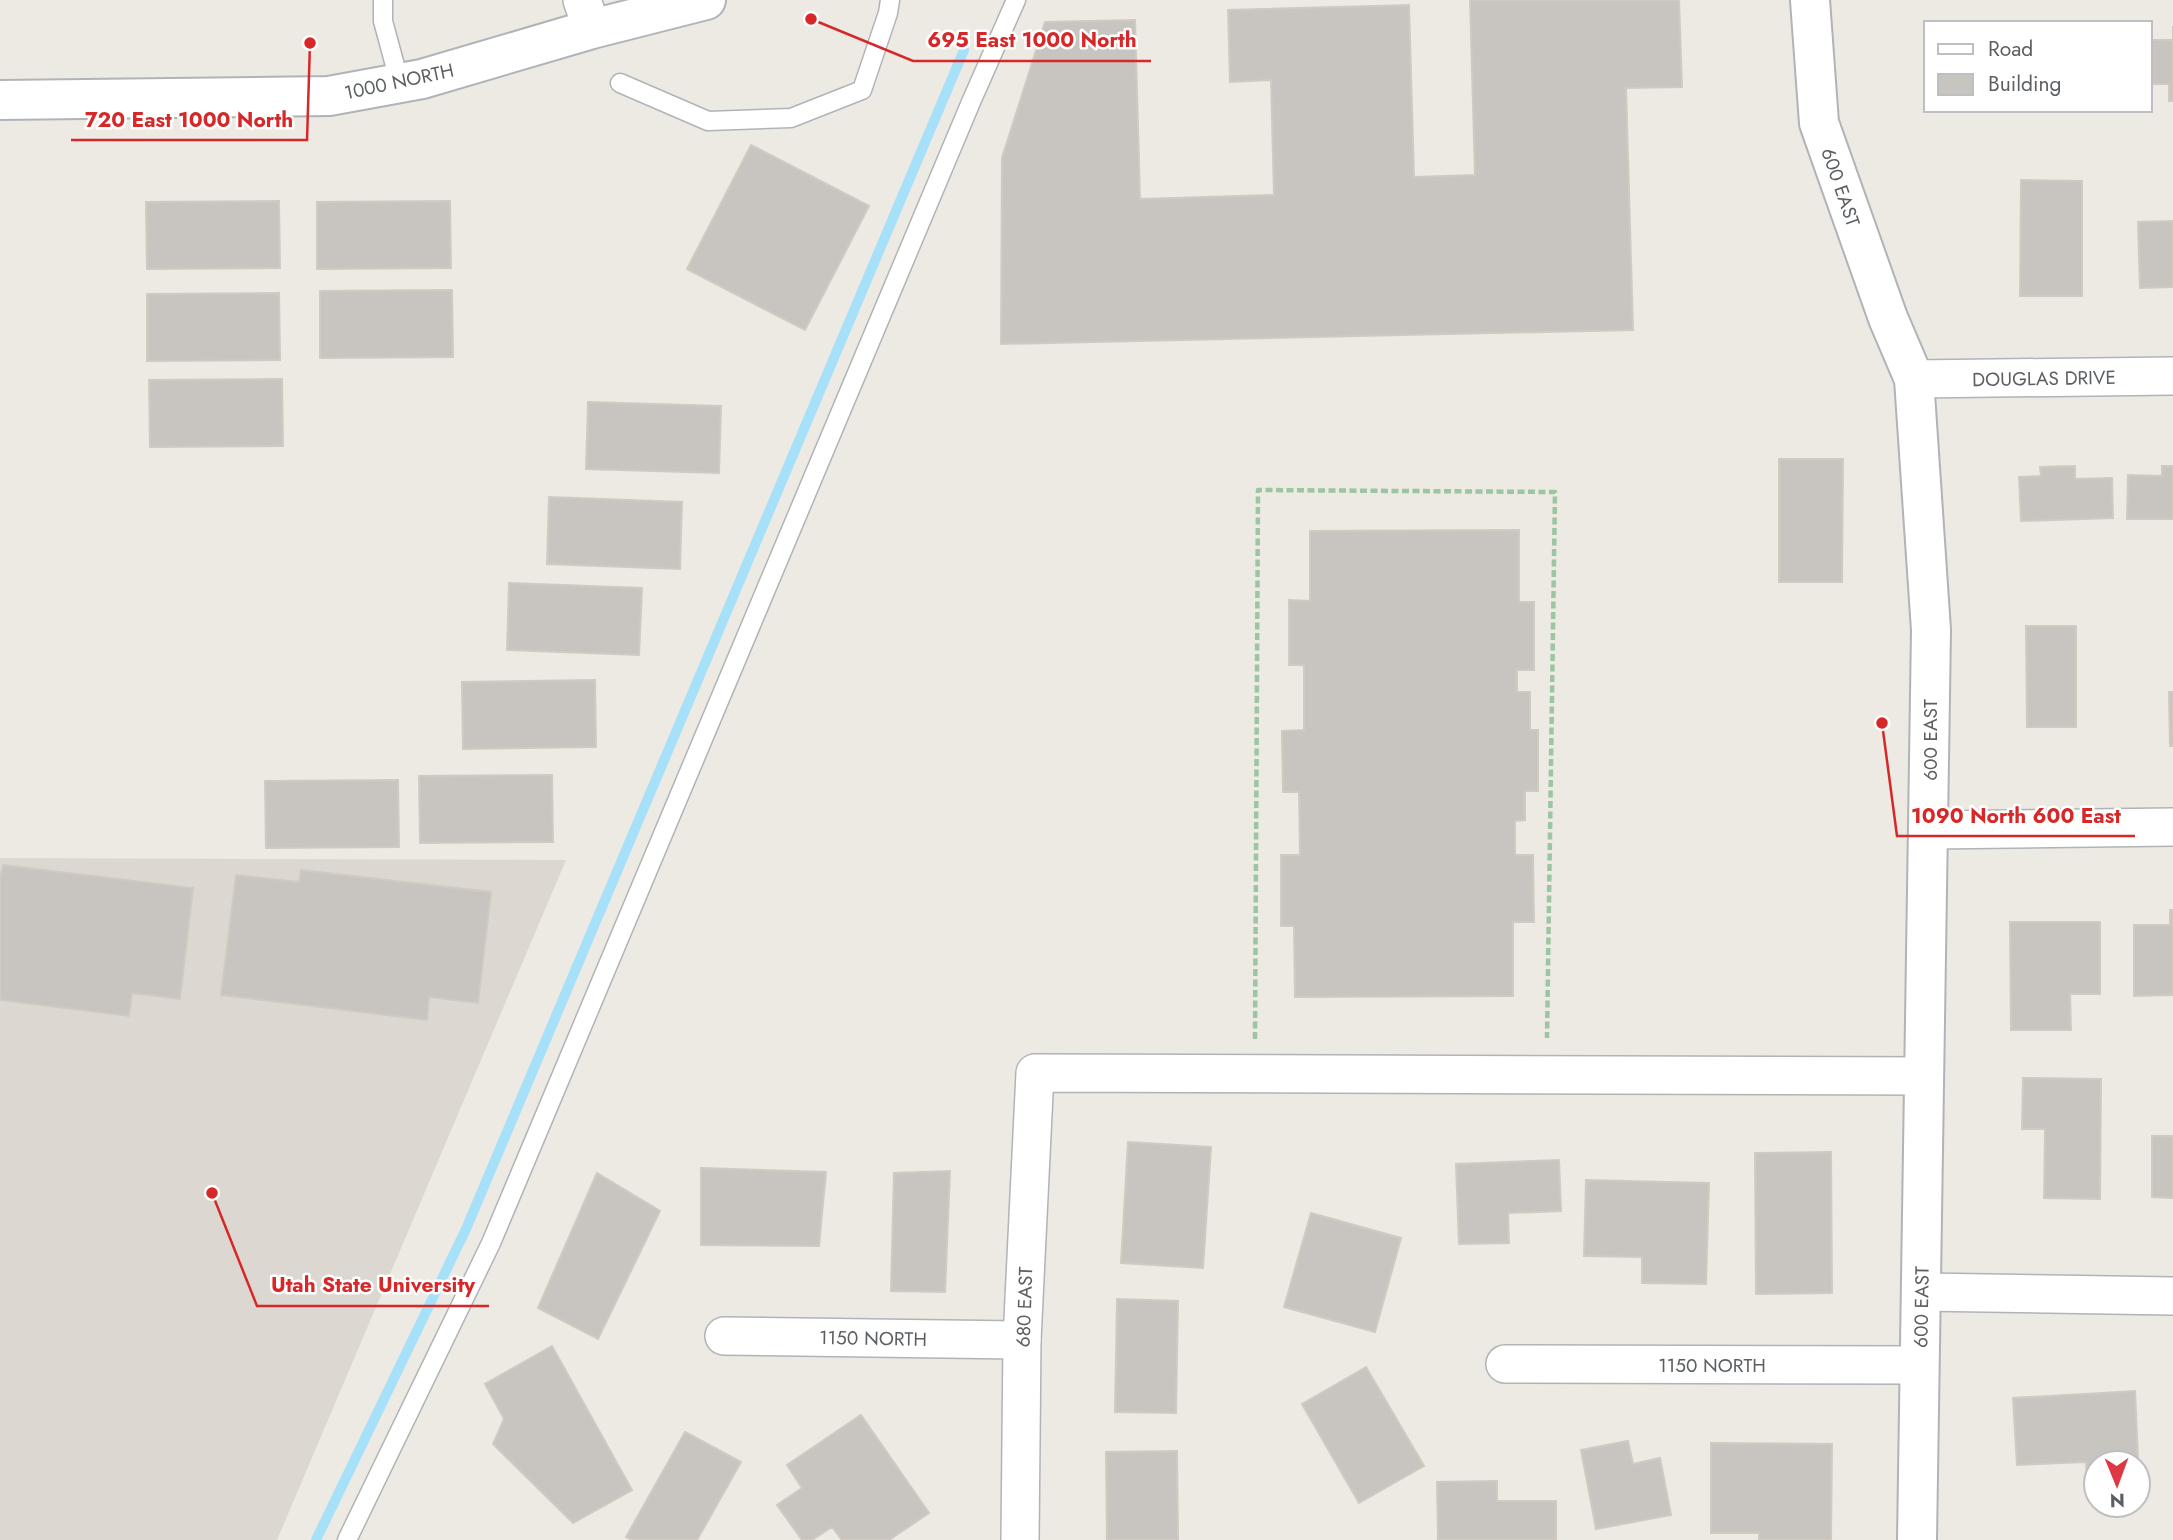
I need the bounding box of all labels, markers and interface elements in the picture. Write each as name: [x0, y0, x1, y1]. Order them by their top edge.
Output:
callout: 695 East 1000 North: [913, 19, 1151, 61]
legend: [1924, 21, 2152, 112]
text: 695 East 1000 North: [927, 25, 1137, 55]
text: Road: [1988, 34, 2033, 64]
street label: 1000 NORTH: [342, 57, 456, 106]
text: Building: [1988, 69, 2061, 99]
callout: 720 East 1000 North: [71, 98, 307, 140]
text: 720 East 1000 North: [85, 105, 293, 135]
street label: 600 EAST: [1814, 144, 1867, 230]
street label: DOUGLAS DRIVE: [1972, 364, 2116, 393]
street label: 600 EAST: [1917, 699, 1944, 781]
callout: 1090 North 600 East: [1897, 794, 2135, 836]
text: 1090 North 600 East: [1911, 801, 2121, 831]
callout: Utah State University: [257, 1264, 489, 1306]
street label: 680 EAST: [1010, 1266, 1039, 1348]
street label: 600 EAST: [1907, 1266, 1936, 1348]
text: Utah State University: [271, 1270, 476, 1300]
street label: 1150 NORTH: [819, 1324, 927, 1353]
street label: 1150 NORTH: [1658, 1352, 1766, 1379]
north arrow: [2082, 1449, 2152, 1519]
text: N: [2110, 1487, 2125, 1514]

